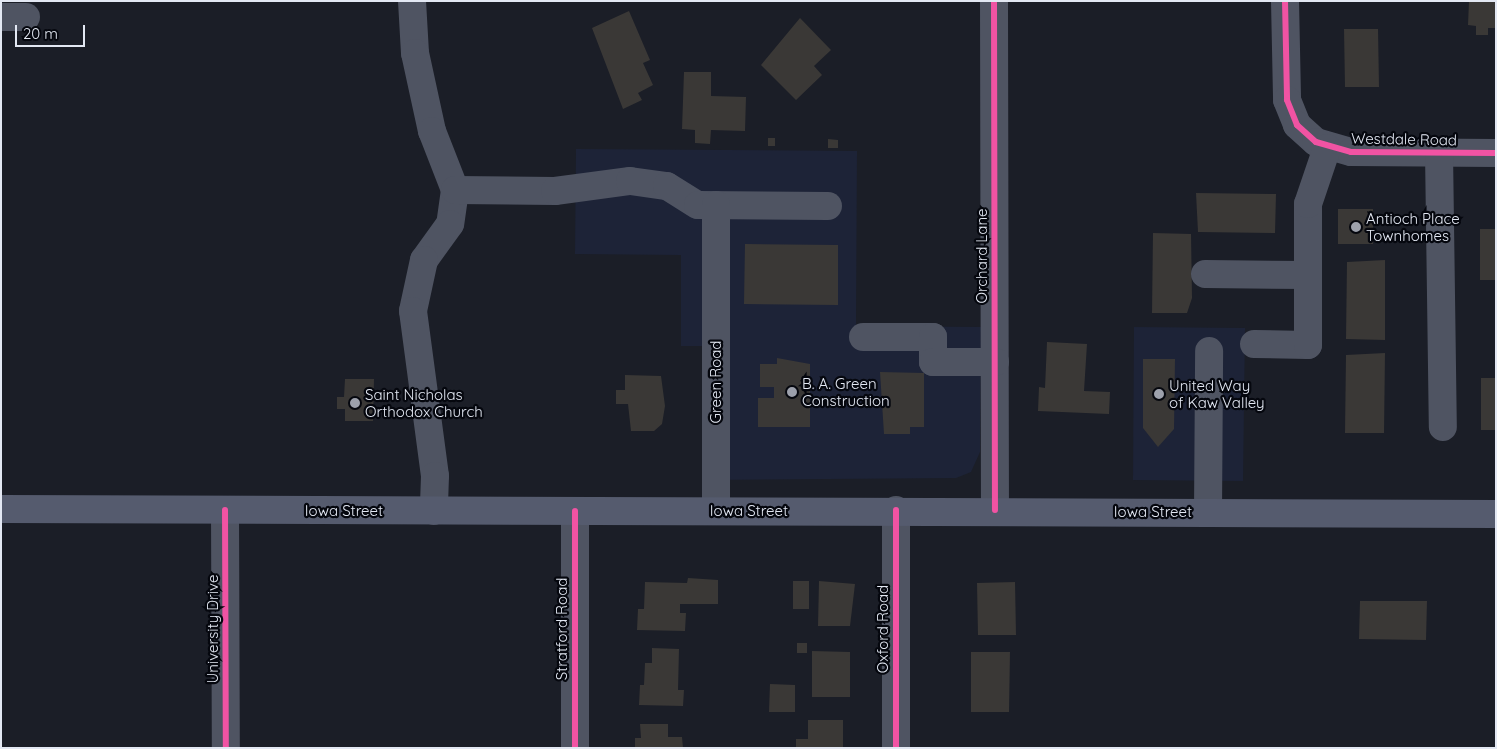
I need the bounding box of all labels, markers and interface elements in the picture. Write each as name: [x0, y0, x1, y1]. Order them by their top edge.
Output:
scale bar: [18, 15, 88, 47]
text: 20 m: [23, 24, 58, 43]
street label: Westdale Road: [1351, 129, 1457, 149]
street label: Orchard Lane: [973, 208, 991, 304]
place label: Antioch Place Townhomes: [1366, 209, 1460, 244]
marker: Antioch Place Townhomes: [1350, 221, 1362, 233]
street label: Green Road: [707, 341, 725, 423]
place label: B. A. Green Construction: [802, 374, 890, 409]
place label: United Way of Kaw Valley: [1169, 376, 1265, 411]
place label: Saint Nicholas Orthodox Church: [365, 385, 483, 420]
marker: B. A. Green Construction: [786, 386, 798, 398]
marker: United Way of Kaw Valley: [1153, 388, 1165, 400]
marker: Saint Nicholas Orthodox Church: [349, 397, 361, 409]
street label: Iowa Street: [305, 502, 383, 520]
street label: Iowa Street: [710, 502, 788, 520]
street label: Iowa Street: [1114, 503, 1192, 521]
street label: University Drive: [204, 575, 222, 683]
street label: Stratford Road: [553, 578, 571, 680]
street label: Oxford Road: [874, 585, 892, 673]

